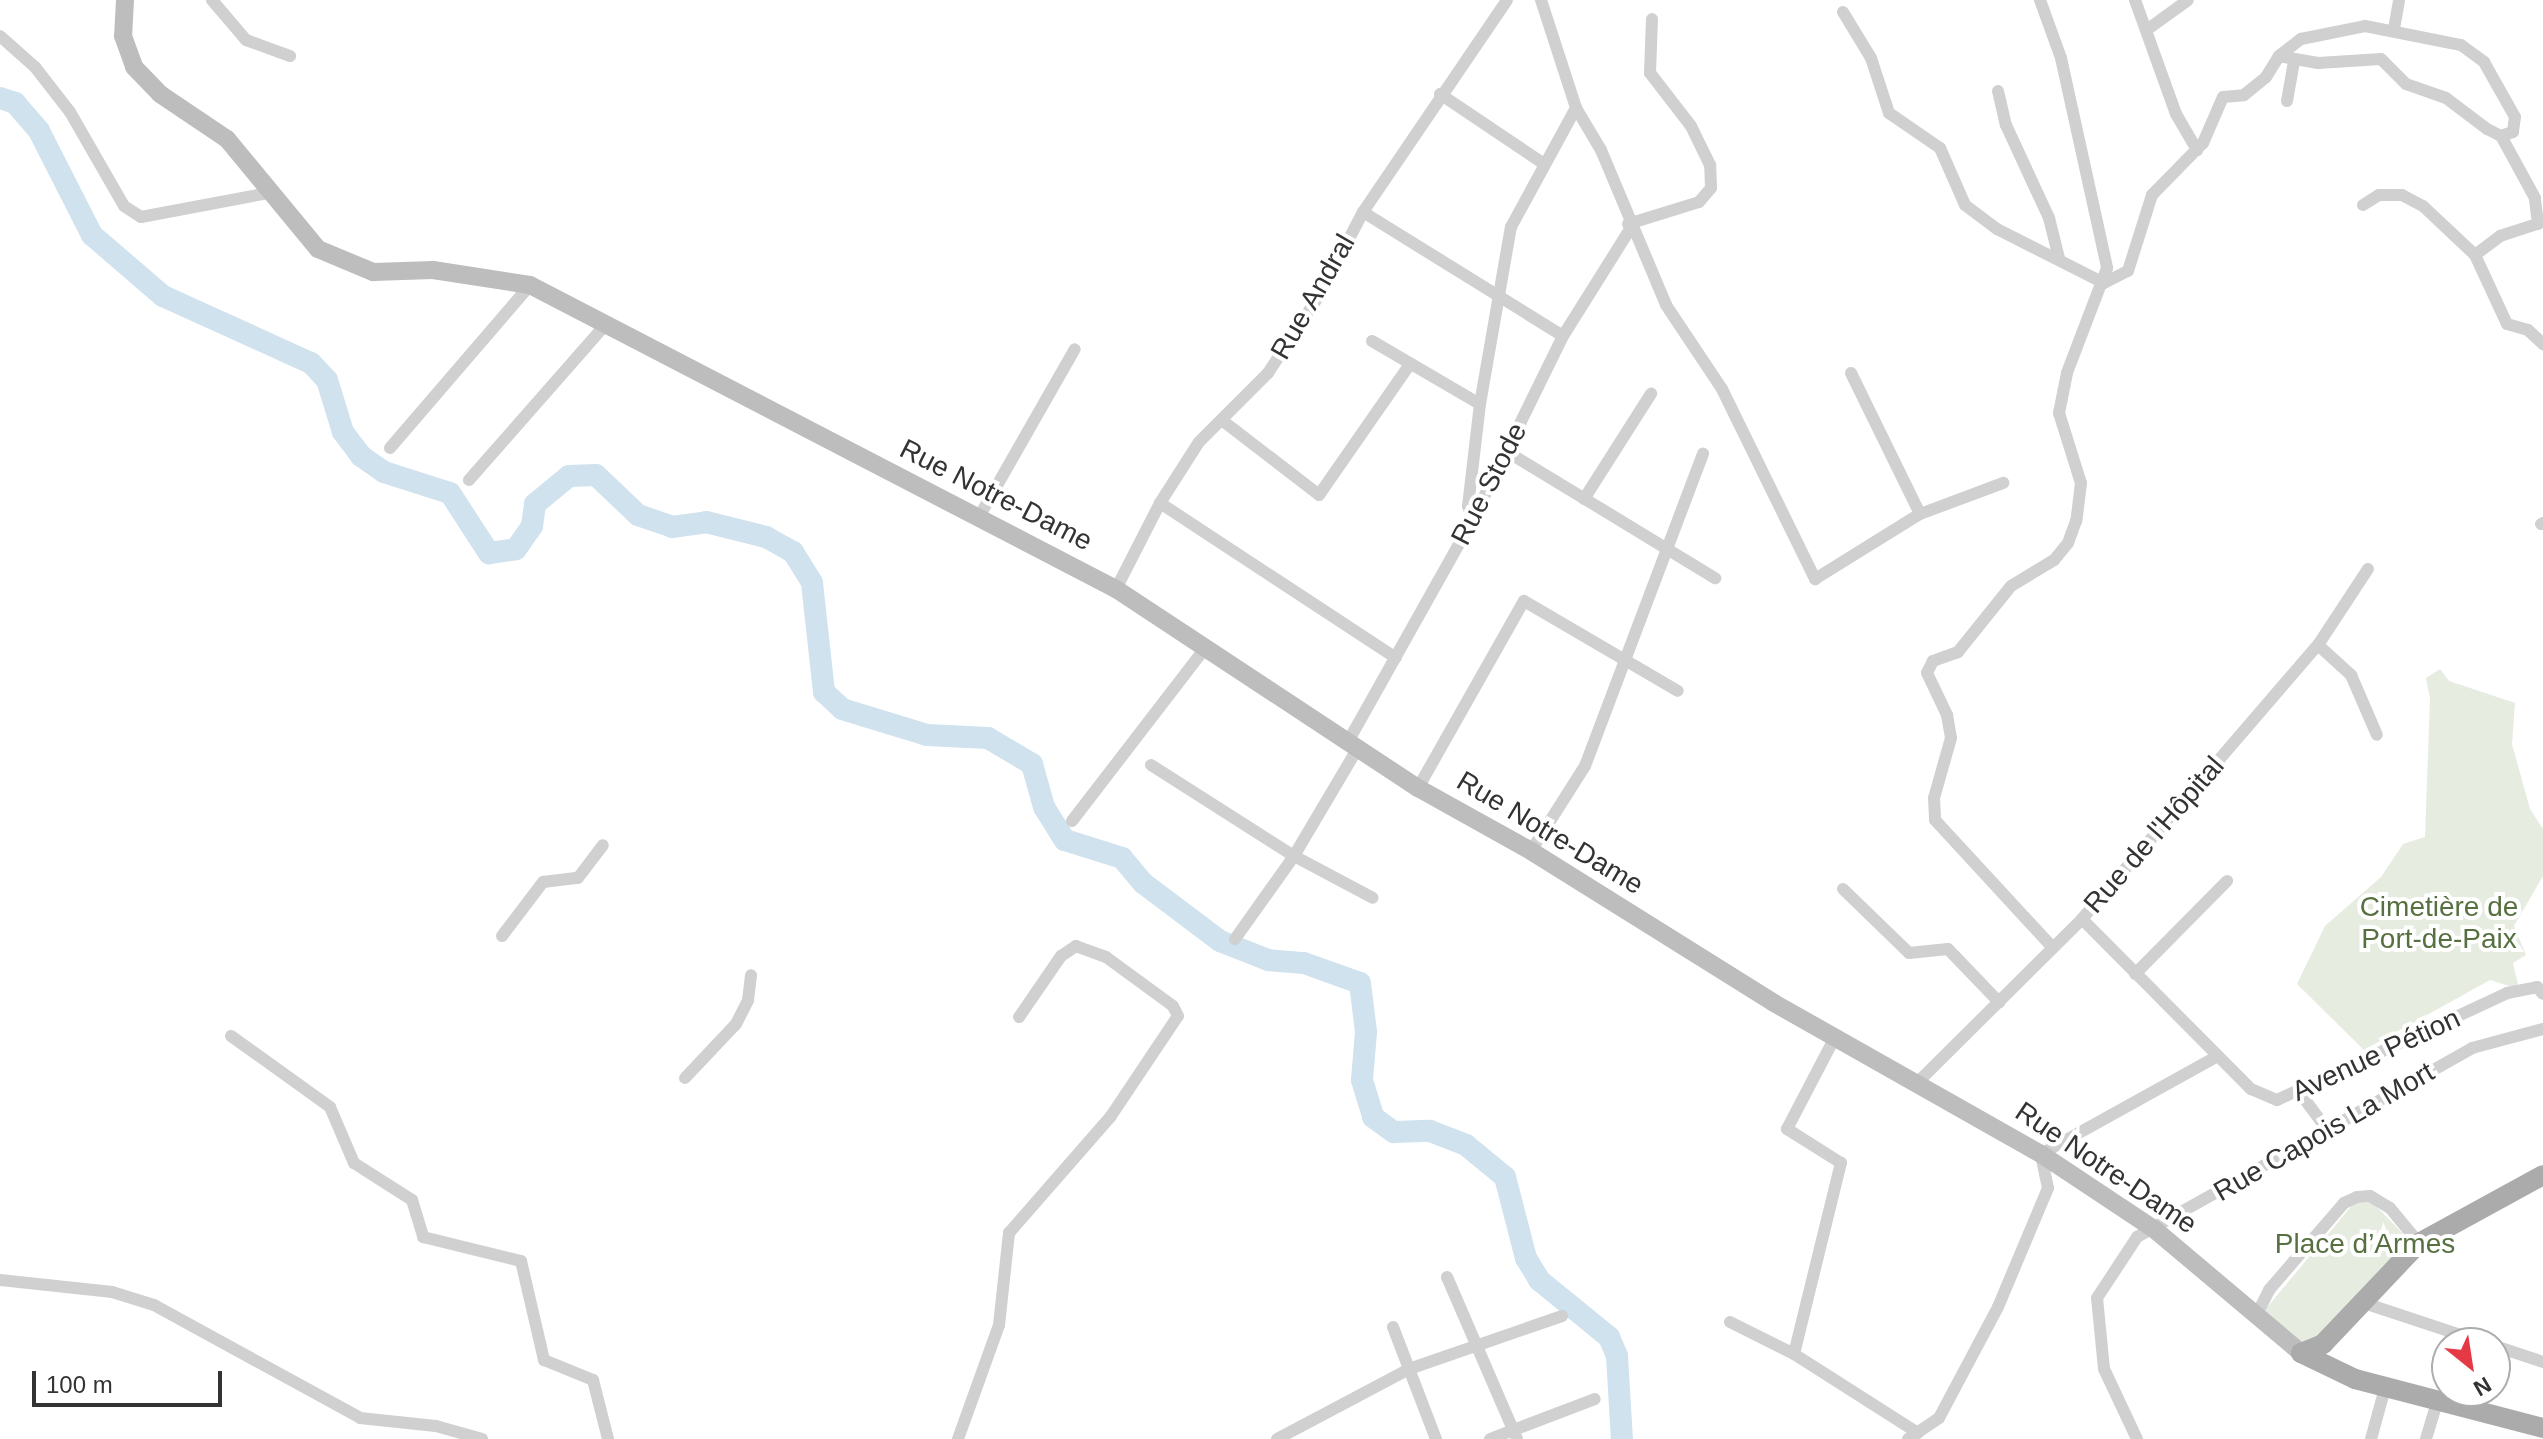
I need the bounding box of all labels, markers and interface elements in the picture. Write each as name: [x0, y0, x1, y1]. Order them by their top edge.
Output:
street label: Rue Andral: [1263, 228, 1363, 366]
street label: Rue Stode: [1444, 417, 1534, 551]
street label: Rue Notre-Dame: [894, 432, 1098, 558]
street label: Rue de l'Hôpital: [2077, 750, 2231, 920]
street label: Rue Notre-Dame: [1451, 764, 1649, 902]
park label: Cimetière de Port-de-Paix: [2360, 890, 2518, 956]
street label: Avenue Pétion: [2287, 1001, 2465, 1109]
street label: Rue Capois La Mort: [2208, 1055, 2440, 1209]
street label: Rue Notre-Dame: [2009, 1095, 2203, 1241]
park label: Place d’Armes: [2275, 1227, 2455, 1261]
north arrow: [2431, 1327, 2511, 1407]
scale bar: [36, 1355, 226, 1405]
text: 100 m: [46, 1371, 113, 1398]
text: N: [2469, 1372, 2495, 1401]

